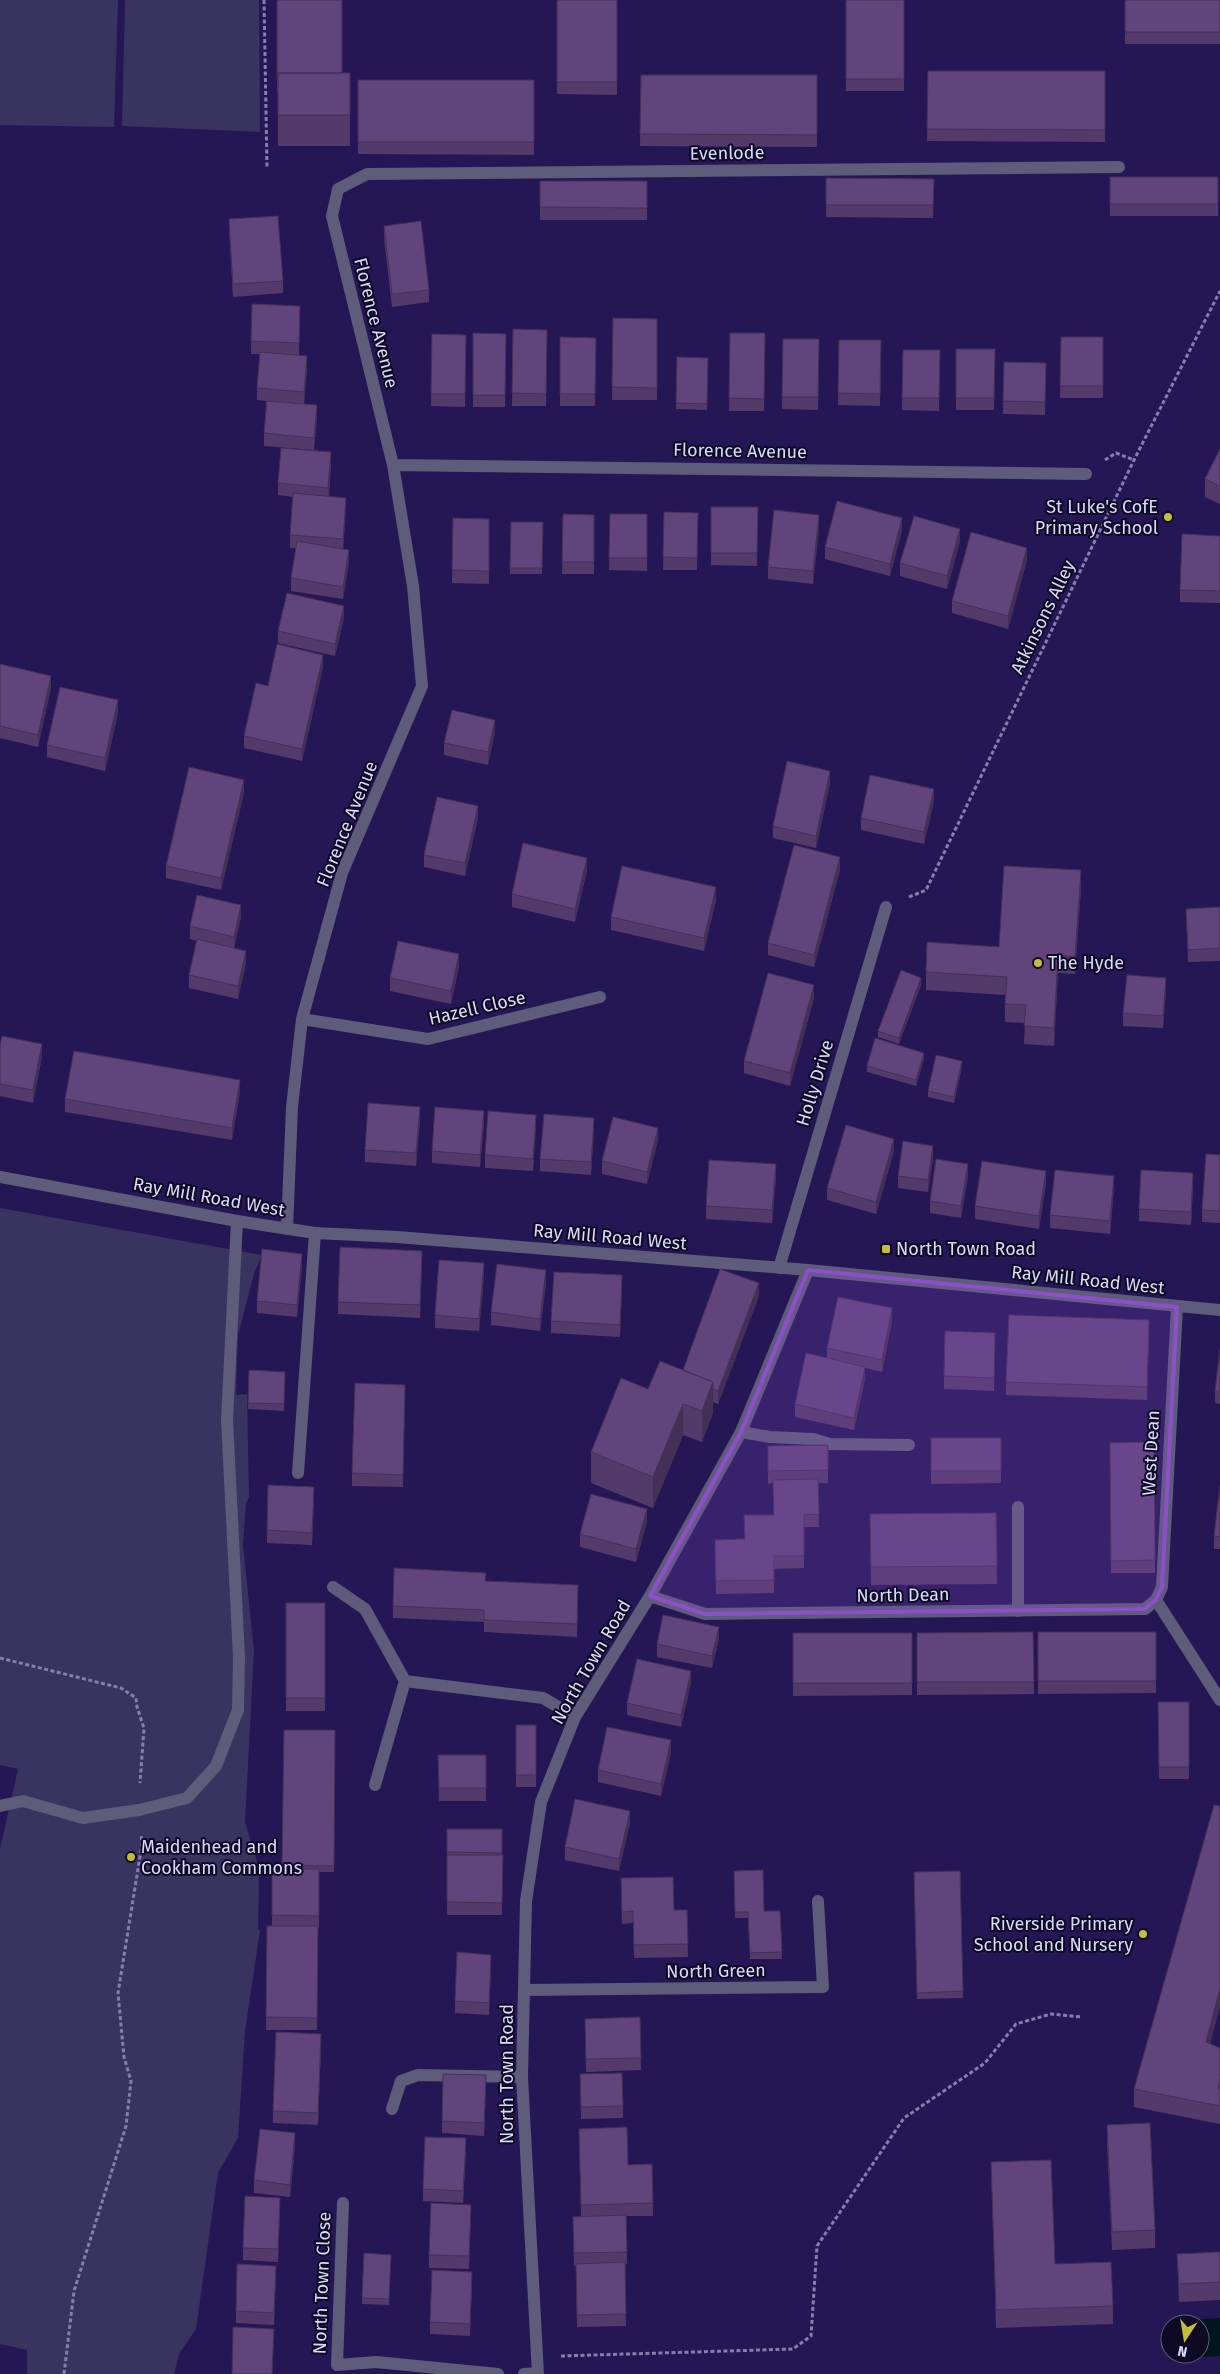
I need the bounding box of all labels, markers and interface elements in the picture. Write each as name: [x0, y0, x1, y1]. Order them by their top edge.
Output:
street label: Evenlode: [689, 141, 765, 165]
street label: Florence Avenue: [349, 255, 403, 391]
street label: Florence Avenue: [673, 439, 807, 463]
place label: St Luke's CofE Primary School: [1035, 496, 1158, 539]
marker: St Luke's CofE Primary School: [1162, 511, 1174, 523]
street label: Atkinsons Alley: [1006, 556, 1080, 677]
street label: Florence Avenue: [312, 758, 382, 890]
place label: The Hyde: [1048, 952, 1124, 974]
marker: The Hyde: [1032, 957, 1044, 969]
street label: Hazell Close: [426, 986, 528, 1030]
street label: Holly Drive: [791, 1037, 839, 1129]
street label: Ray Mill Road West: [131, 1173, 287, 1221]
street label: Ray Mill Road West: [532, 1219, 688, 1255]
place label: North Town Road: [896, 1238, 1036, 1260]
marker: North Town Road: [880, 1243, 892, 1255]
street label: Ray Mill Road West: [1010, 1261, 1166, 1299]
street label: West Dean: [1138, 1410, 1164, 1496]
street label: North Dean: [856, 1583, 950, 1607]
street label: North Town Road: [546, 1596, 636, 1728]
place label: Maidenhead and Cookham Commons: [141, 1836, 302, 1879]
marker: Maidenhead and Cookham Commons: [125, 1851, 137, 1863]
place label: Riverside Primary School and Nursery: [974, 1913, 1133, 1956]
marker: Riverside Primary School and Nursery: [1137, 1928, 1149, 1940]
street label: North Green: [666, 1959, 766, 1983]
street label: North Town Road: [496, 2004, 518, 2144]
street label: North Town Close: [309, 2211, 335, 2355]
north arrow: [1160, 2314, 1210, 2364]
text: N: [1176, 2342, 1189, 2361]

